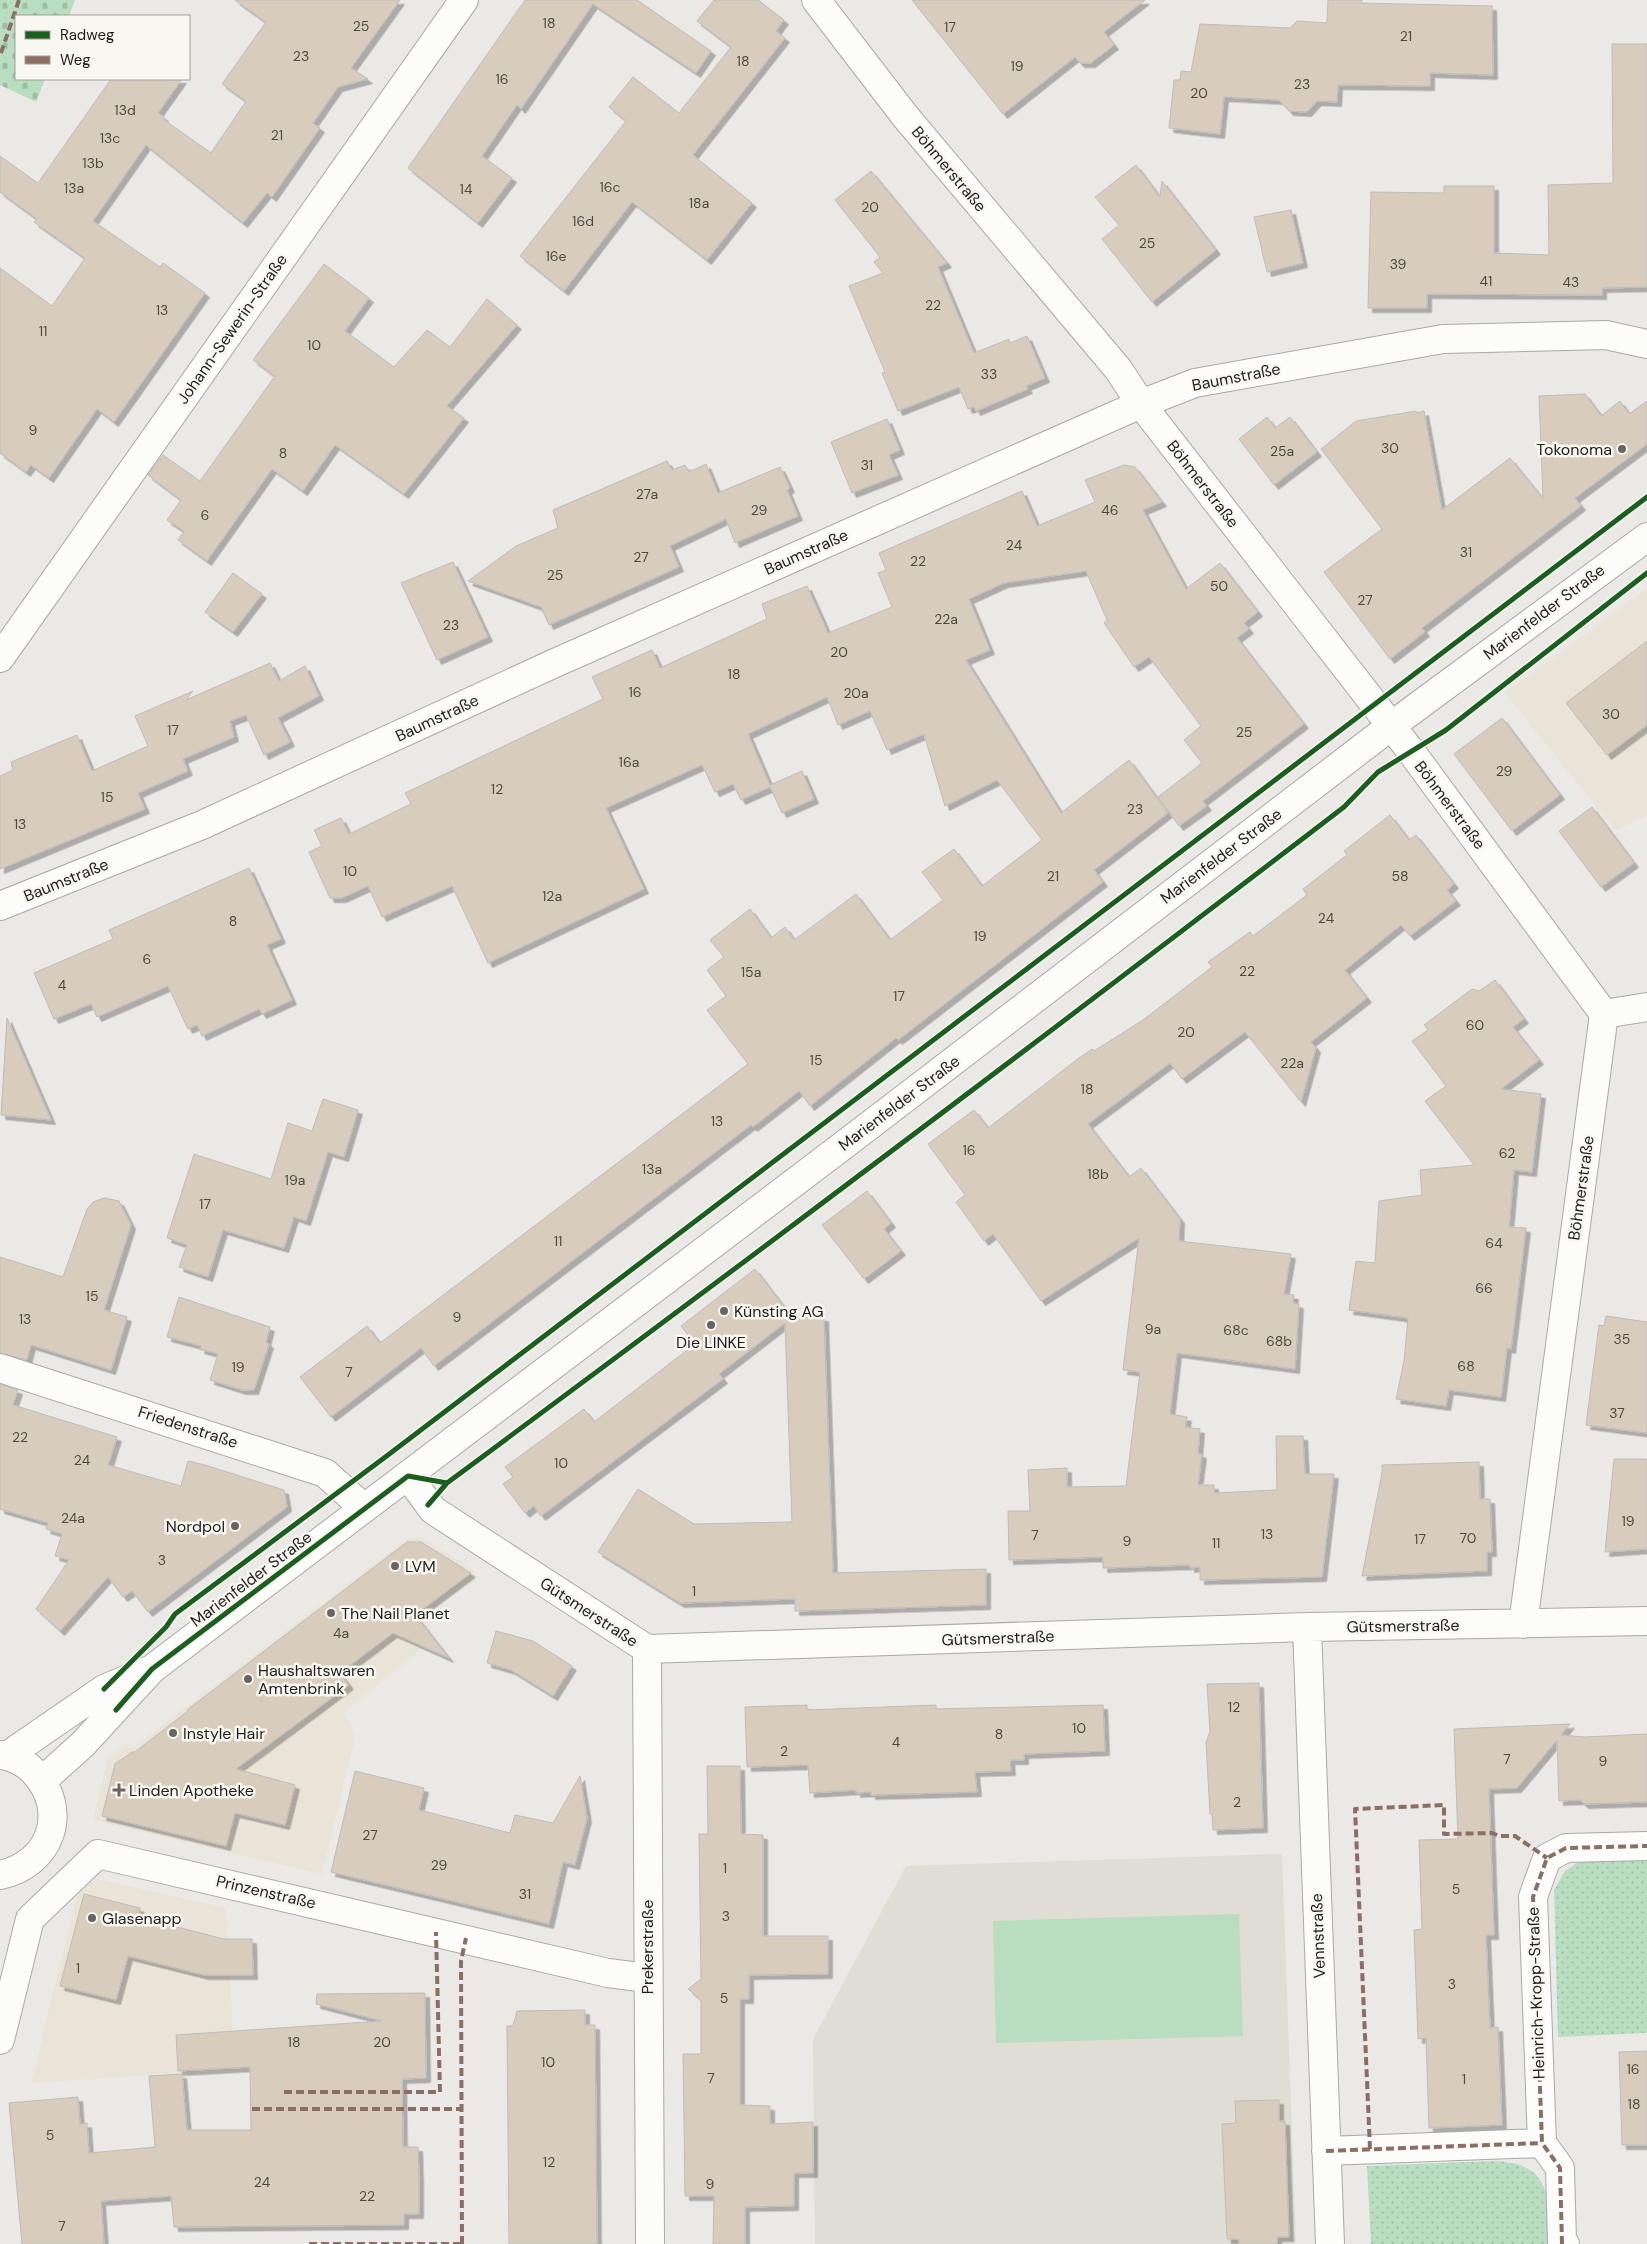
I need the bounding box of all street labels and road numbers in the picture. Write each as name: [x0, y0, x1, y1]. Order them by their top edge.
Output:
street label: Böhmerstraße: [907, 122, 991, 216]
street label: Johann-Sewerin-Straße: [172, 250, 292, 408]
street label: Baumstraße: [1190, 358, 1282, 396]
street label: Böhmerstraße: [1162, 436, 1244, 532]
street label: Baumstraße: [761, 524, 851, 580]
street label: Marienfelder Straße: [1479, 559, 1609, 665]
street label: Baumstraße: [392, 690, 482, 746]
street label: Böhmerstraße: [1410, 757, 1490, 853]
street label: Marienfelder Straße: [1156, 803, 1286, 909]
street label: Baumstraße: [20, 853, 112, 907]
street label: Marienfelder Straße: [834, 1050, 964, 1156]
street label: Böhmerstraße: [1563, 1134, 1599, 1242]
street label: Friedenstraße: [135, 1401, 241, 1453]
street label: Marienfelder Straße: [186, 1526, 316, 1632]
street label: Gütsmerstraße: [536, 1572, 642, 1652]
street label: Gütsmerstraße: [1346, 1615, 1460, 1637]
street label: Gütsmerstraße: [941, 1626, 1055, 1650]
street label: Prinzenstraße: [214, 1870, 318, 1914]
street label: Vennstraße: [1306, 1893, 1330, 1979]
street label: Prekerstraße: [637, 1900, 658, 1994]
street label: Heinrich-Kropp-Straße: [1522, 1906, 1550, 2080]

